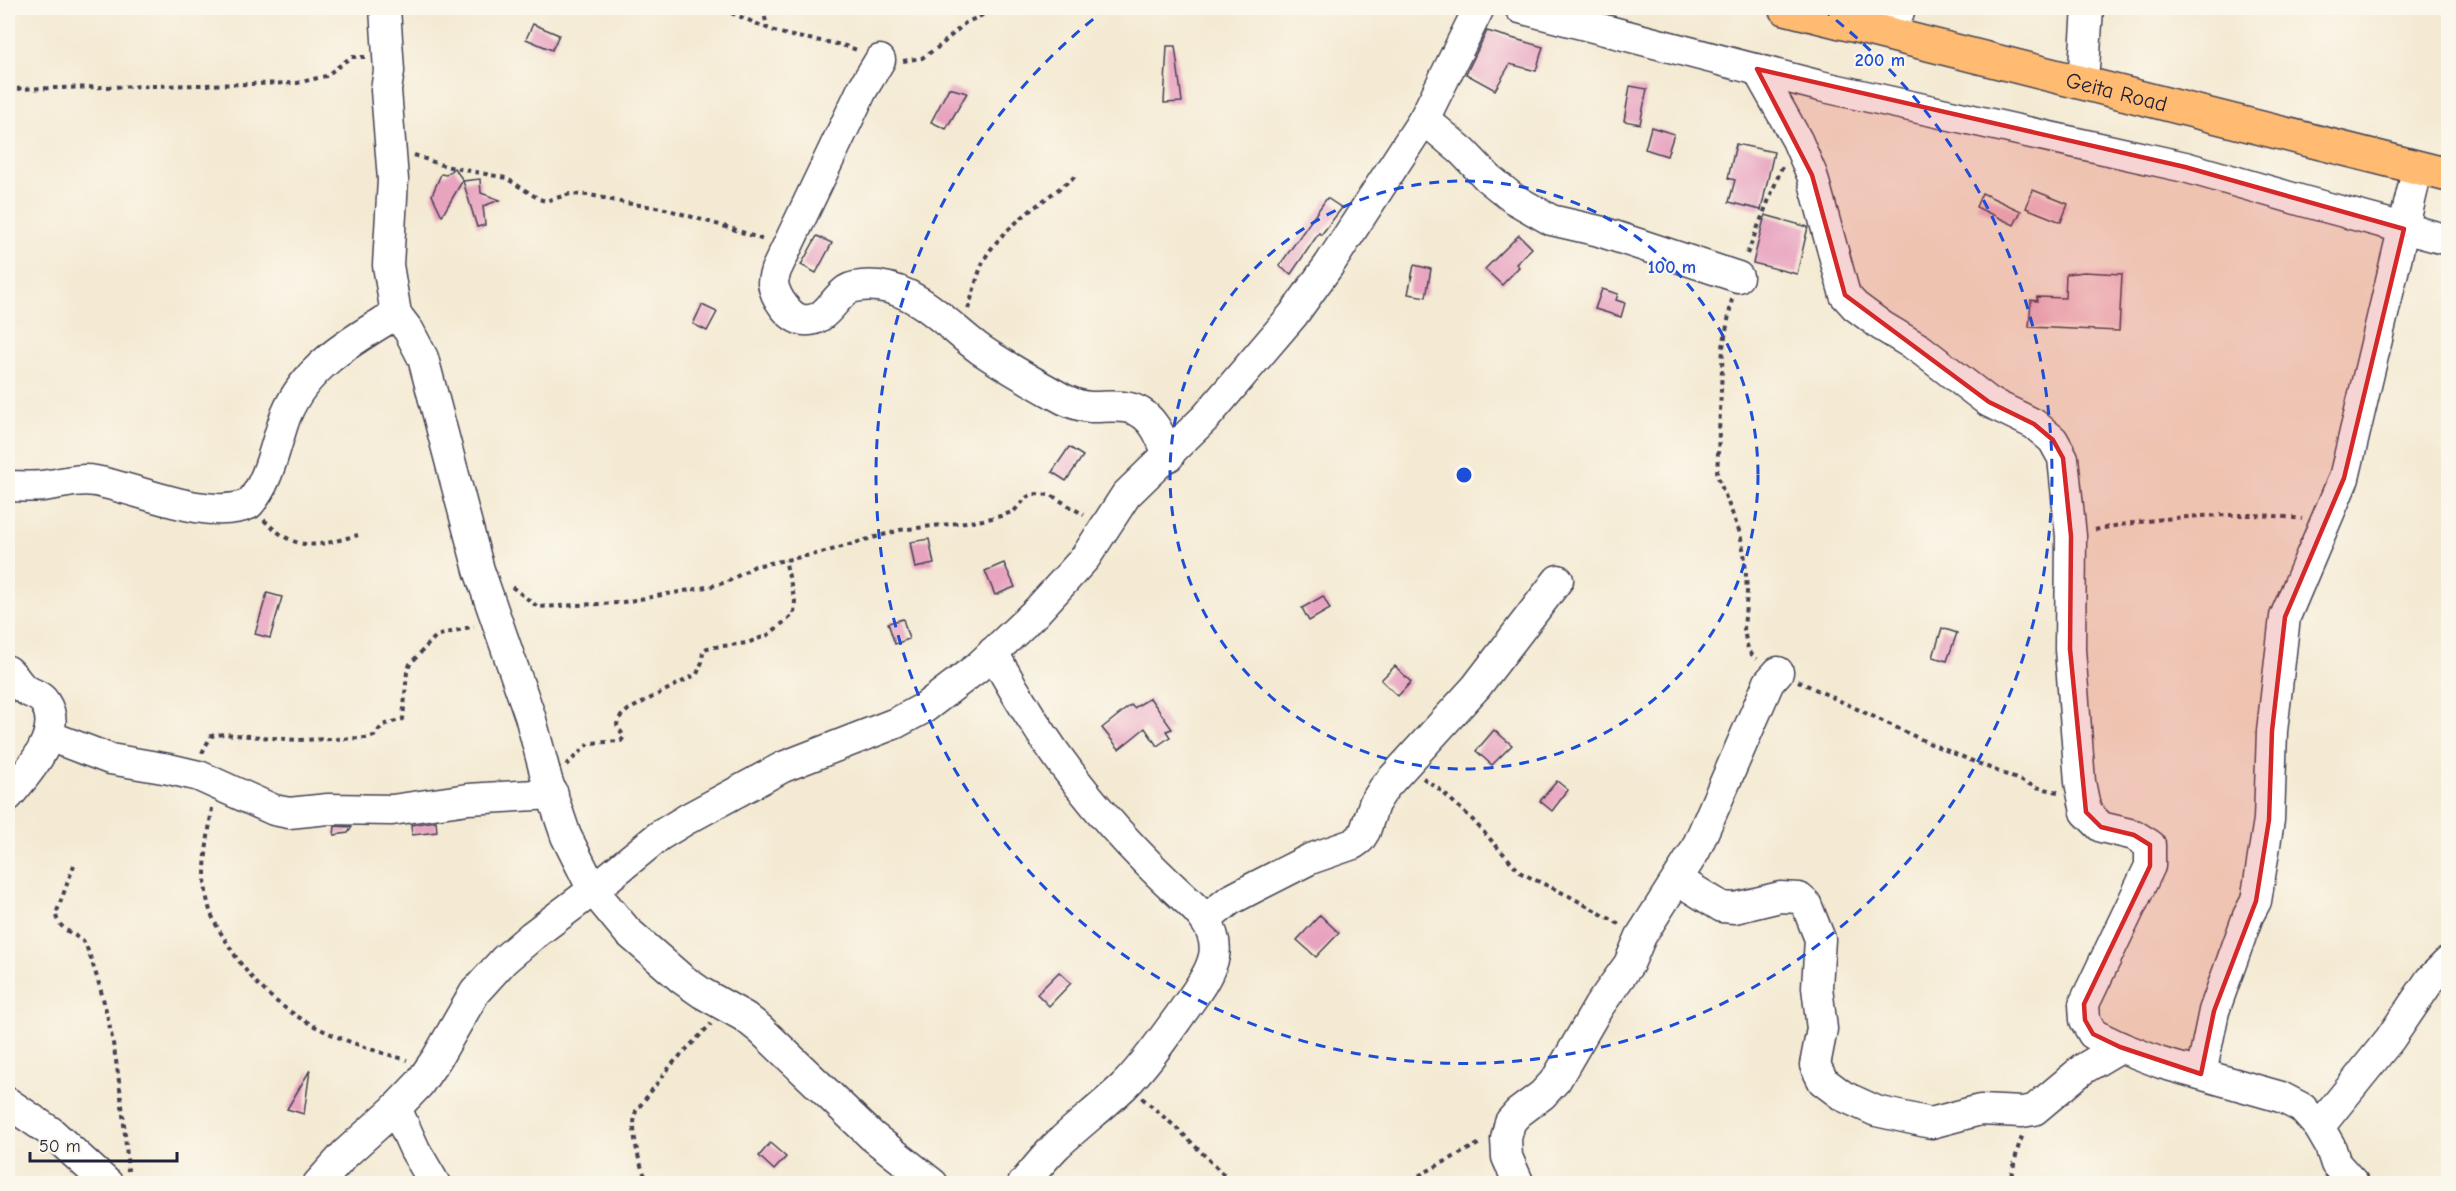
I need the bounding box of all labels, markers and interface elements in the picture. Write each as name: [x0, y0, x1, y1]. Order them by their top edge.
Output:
text: 200 m: [1855, 50, 1905, 71]
street label: Geita Road: [2063, 67, 2170, 118]
text: 100 m: [1648, 257, 1696, 278]
centre of rings: [1454, 465, 1474, 485]
scale bar: [30, 1125, 177, 1163]
text: 50 m: [39, 1136, 81, 1157]

